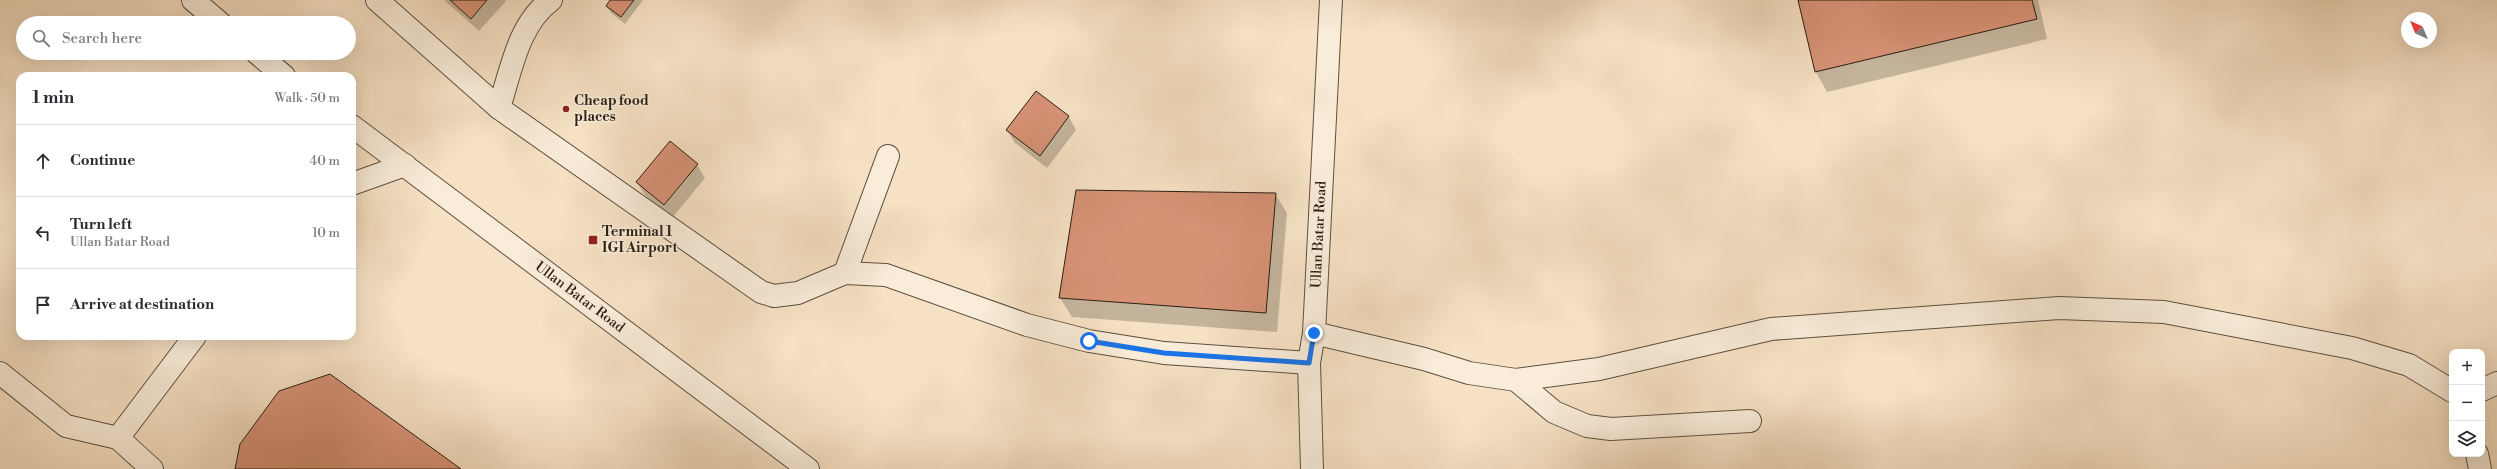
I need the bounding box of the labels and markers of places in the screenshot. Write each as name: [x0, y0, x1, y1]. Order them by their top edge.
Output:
place label: Cheap food places: [574, 92, 649, 126]
marker: Cheap food places: [561, 104, 571, 114]
place label: Terminal 1 IGI Airport: [602, 223, 678, 257]
marker: Terminal 1 IGI Airport: [587, 234, 599, 246]

